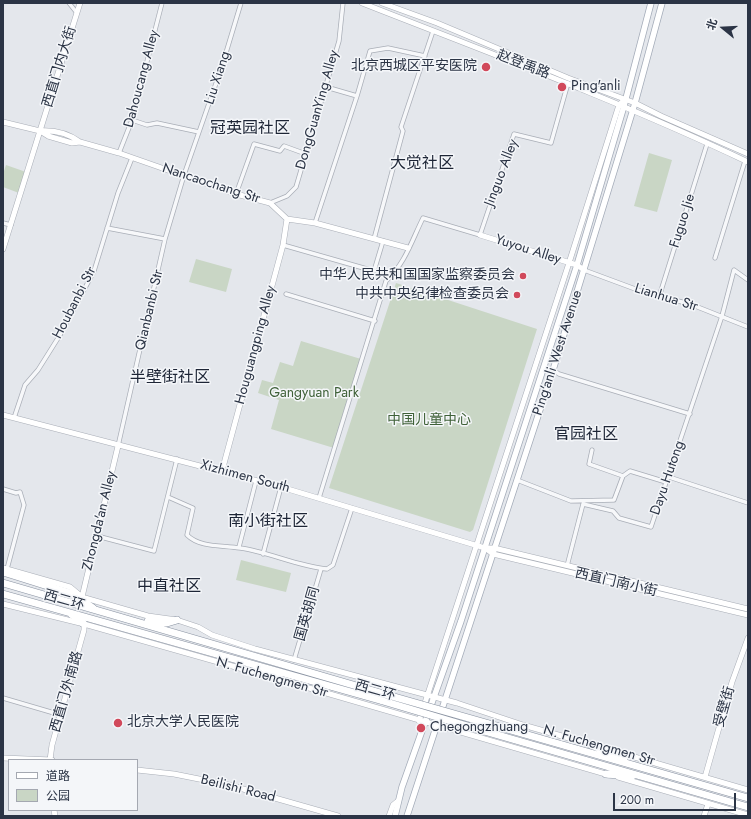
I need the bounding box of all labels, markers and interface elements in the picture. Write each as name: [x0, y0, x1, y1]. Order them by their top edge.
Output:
north arrow: [703, 8, 743, 48]
text: 北: [702, 17, 721, 32]
street label: 西直门内大街: [40, 24, 80, 110]
street label: Dahoucang Alley: [121, 28, 163, 130]
street label: 赵登禹路: [494, 47, 552, 83]
street label: DongGuanYing Alley: [293, 48, 343, 172]
street label: Liu Xiang: [202, 49, 234, 107]
place label: 北京西城区平安医院: [351, 59, 477, 75]
marker: 北京西城区平安医院: [480, 61, 492, 73]
place label: Ping'anli: [571, 79, 621, 95]
marker: Ping'anli: [556, 81, 568, 93]
district label: 冠英园社区: [210, 119, 290, 139]
street label: Jinguo Alley: [482, 137, 522, 209]
district label: 大觉社区: [390, 154, 454, 174]
street label: Nancaochang Str: [160, 160, 262, 208]
street label: Fuguo Jie: [667, 192, 699, 250]
street label: Yuyou Alley: [493, 231, 563, 269]
street label: Houbanbi Str: [50, 264, 100, 342]
street label: Qianbanbi Str: [133, 268, 167, 352]
place label: 中华人民共和国国家监察委员会: [319, 268, 515, 284]
marker: 中华人民共和国国家监察委员会: [518, 271, 528, 281]
street label: Lianhua Str: [632, 280, 700, 316]
street label: Houguangping Alley: [232, 284, 280, 406]
place label: 中共中央纪律检查委员会: [355, 287, 509, 303]
street label: Ping'anli West Avenue: [530, 288, 586, 418]
marker: 中共中央纪律检查委员会: [512, 290, 522, 300]
district label: 半壁街社区: [130, 368, 210, 388]
park label: Gangyuan Park: [269, 386, 359, 402]
park label: 中国儿童中心: [387, 413, 471, 429]
district label: 官园社区: [554, 425, 618, 445]
street label: Dayu Hutong: [647, 439, 689, 517]
street label: Xizhimen South: [198, 457, 292, 497]
street label: Zhongda'an Alley: [80, 470, 120, 572]
district label: 南小街社区: [228, 512, 308, 532]
street label: 西直门南小街: [573, 565, 659, 601]
district label: 中直社区: [137, 577, 201, 597]
street label: 国英胡同: [292, 585, 324, 643]
street label: 西二环: [41, 587, 87, 615]
street label: 西直门外南路: [47, 649, 87, 735]
street label: N. Fuchengmen Str: [214, 654, 330, 702]
street label: 西二环: [352, 677, 398, 705]
street label: 受壁街: [711, 684, 739, 730]
place label: 北京大学人民医院: [127, 715, 239, 731]
marker: 北京大学人民医院: [112, 717, 124, 729]
place label: Chegongzhuang: [430, 720, 528, 736]
marker: Chegongzhuang: [415, 722, 427, 734]
street label: N. Fuchengmen Str: [541, 722, 657, 770]
legend: [8, 759, 138, 811]
text: 道路: [46, 767, 70, 785]
street label: Beilishi Road: [199, 772, 277, 806]
scale bar: [615, 785, 738, 811]
text: 公园: [46, 787, 70, 805]
text: 200 m: [620, 791, 654, 809]

